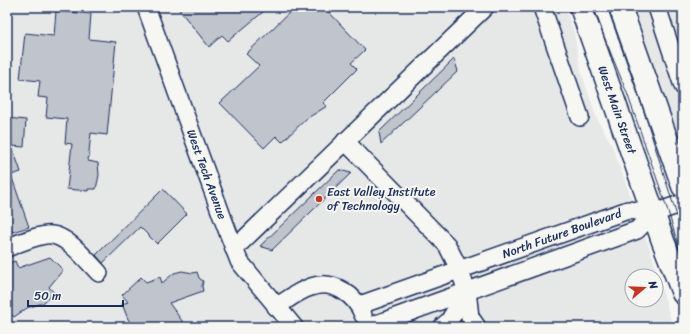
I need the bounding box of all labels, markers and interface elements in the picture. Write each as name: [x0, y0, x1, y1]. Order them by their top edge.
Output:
street label: West Main Street: [591, 63, 643, 158]
street label: West Tech Avenue: [180, 126, 233, 223]
place label: East Valley Institute of Technology: [327, 181, 436, 217]
marker: East Valley Institute of Technology: [314, 194, 324, 204]
street label: North Future Boulevard: [499, 202, 625, 265]
north arrow: [624, 268, 664, 308]
text: N: [642, 277, 663, 292]
scale bar: [28, 282, 123, 308]
text: 50 m: [34, 285, 61, 307]

